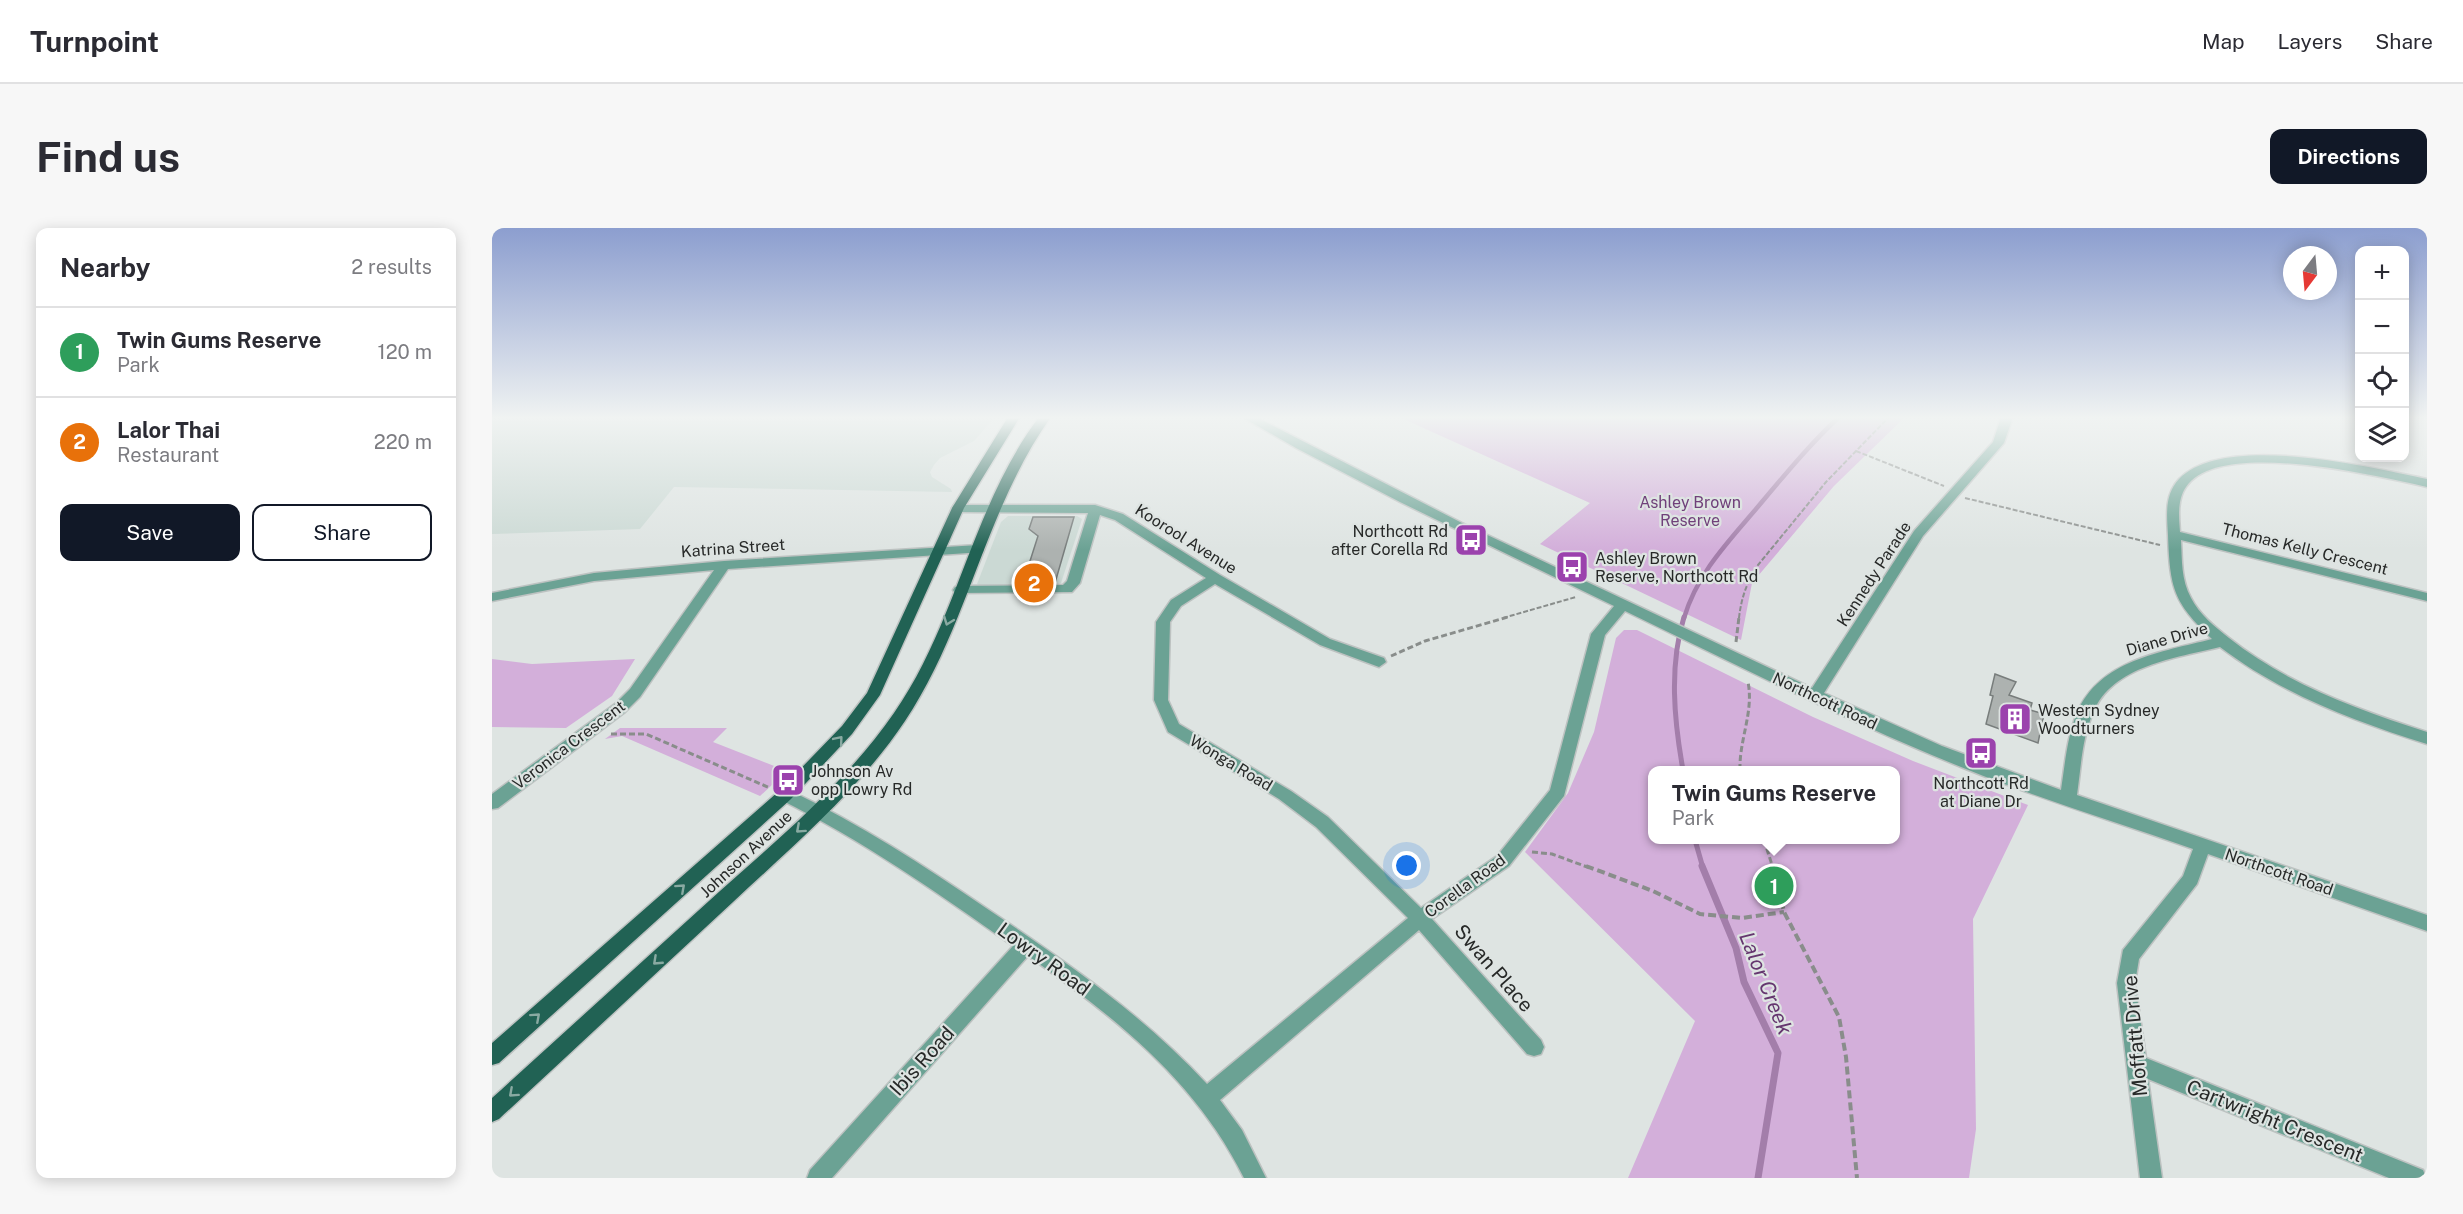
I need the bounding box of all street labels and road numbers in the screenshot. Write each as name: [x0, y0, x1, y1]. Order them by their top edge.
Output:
street label: Koorool Avenue: [1132, 500, 1240, 578]
street label: Kennedy Parade: [1833, 518, 1915, 630]
street label: Thomas Kelly Crescent: [2220, 519, 2390, 579]
street label: Katrina Street: [680, 535, 786, 561]
street label: Diane Drive: [2124, 618, 2210, 660]
street label: Northcott Road: [1770, 668, 1880, 734]
street label: Veronica Crescent: [509, 697, 629, 793]
street label: Wonga Road: [1186, 731, 1276, 795]
street label: Johnson Avenue: [696, 807, 796, 901]
street label: Northcott Road: [2222, 845, 2336, 899]
street label: Corella Road: [1421, 850, 1509, 922]
street label: Lowry Road: [993, 917, 1095, 1001]
street label: Swan Place: [1449, 919, 1539, 1017]
street label: Moffatt Drive: [2118, 974, 2152, 1098]
street label: Ibis Road: [885, 1021, 959, 1101]
street label: Cartwright Crescent: [2183, 1075, 2367, 1167]

